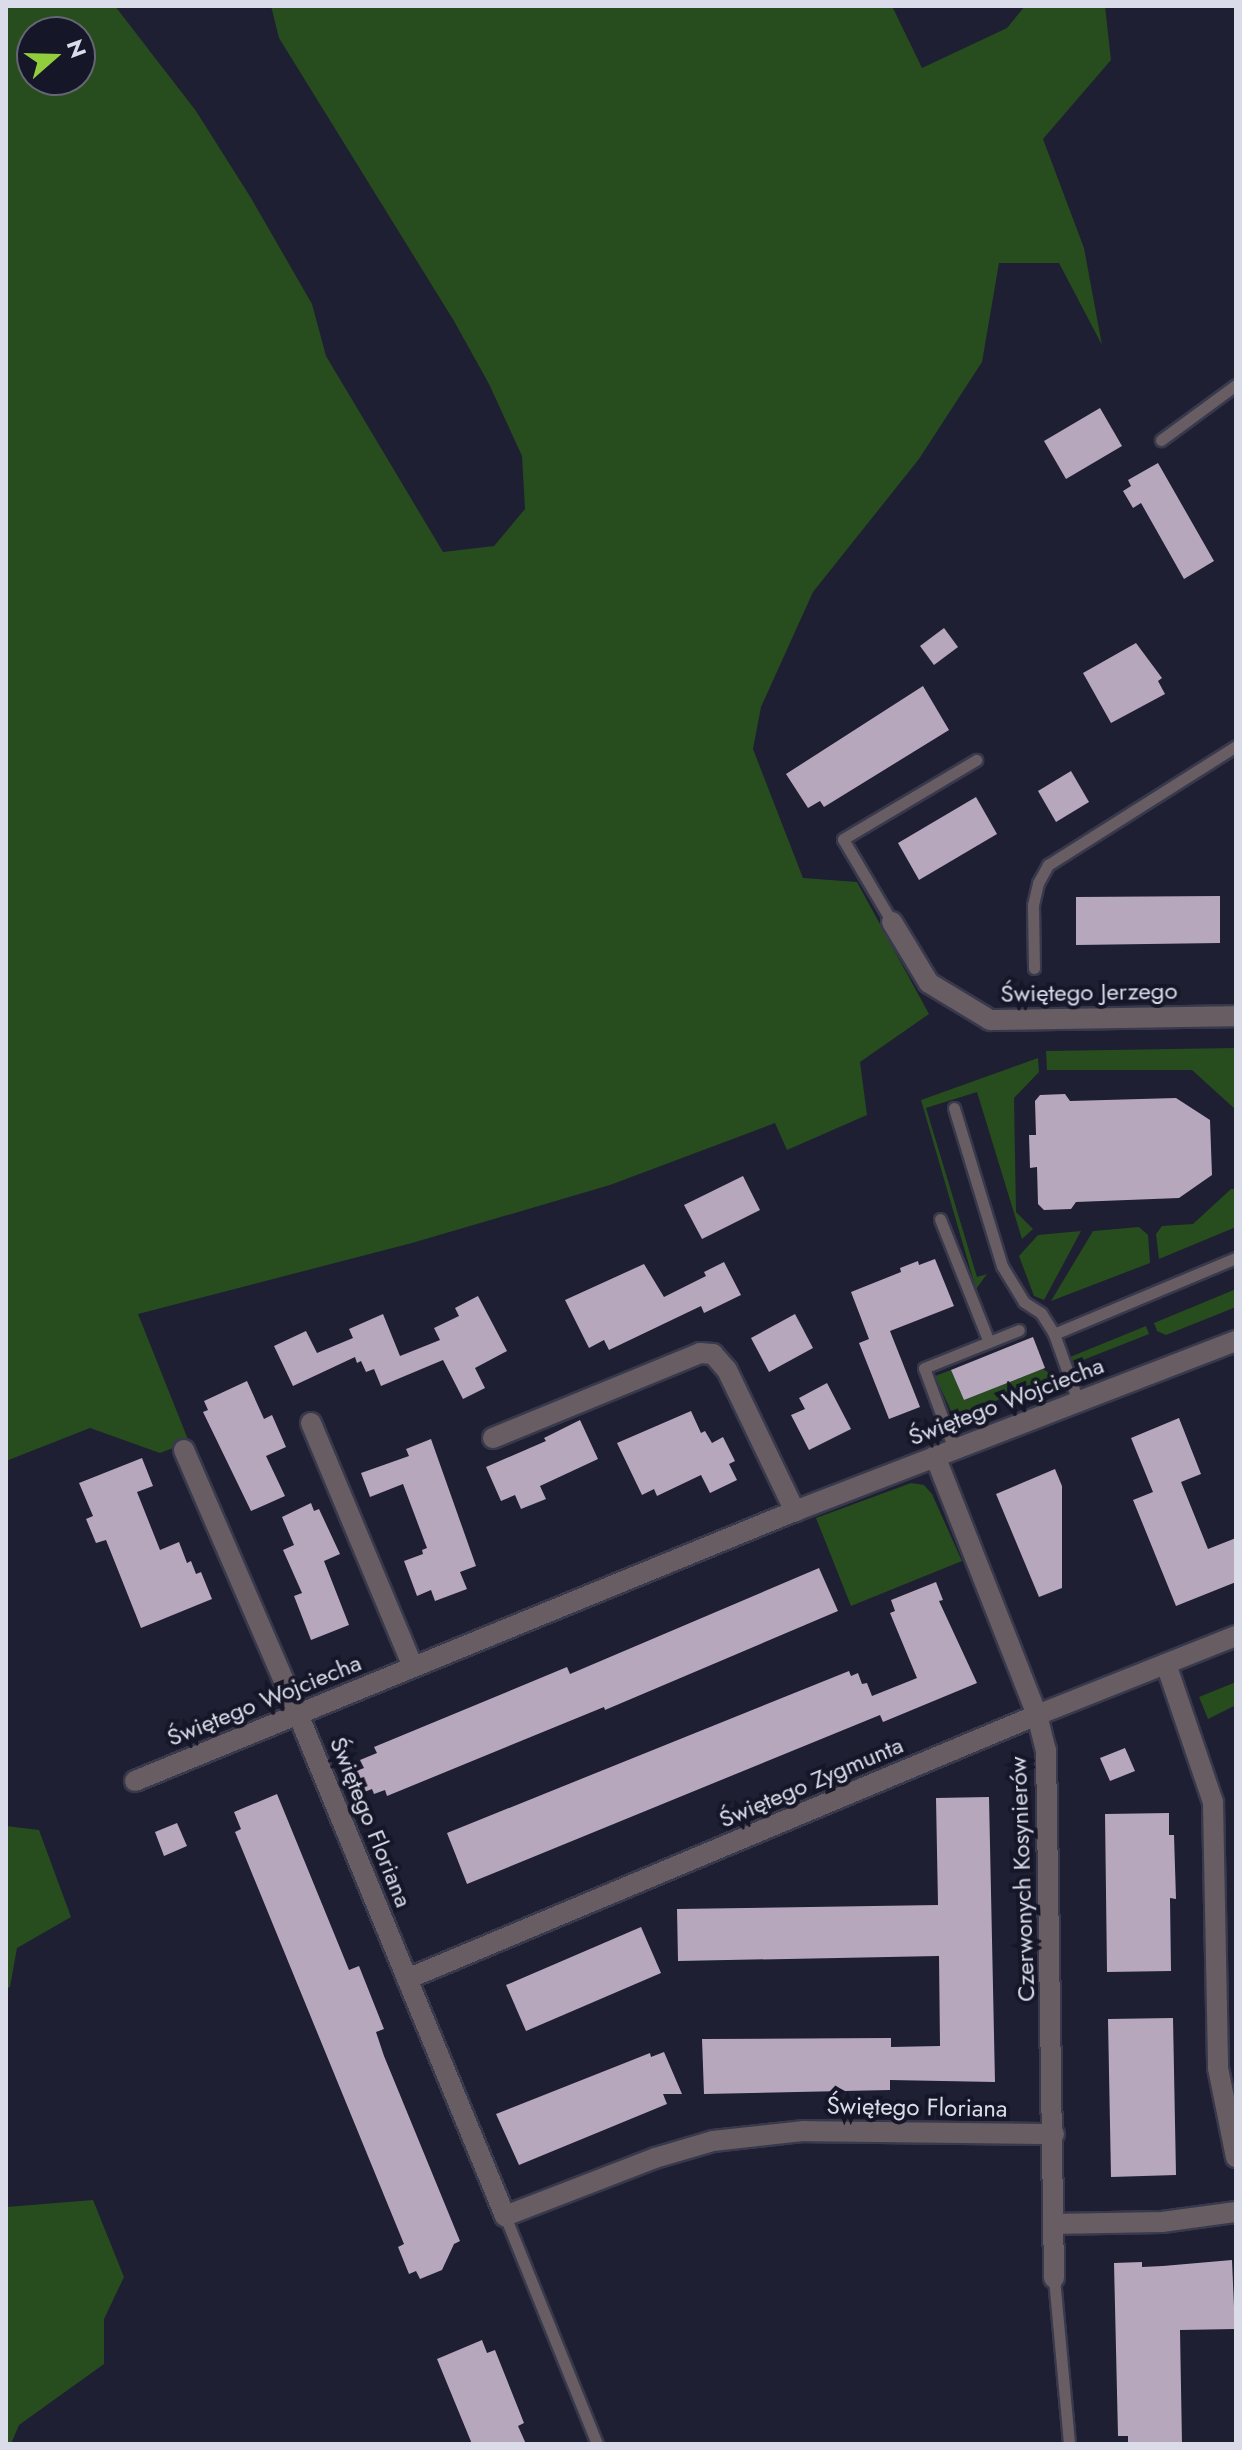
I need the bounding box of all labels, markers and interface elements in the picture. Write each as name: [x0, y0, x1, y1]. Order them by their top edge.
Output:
north arrow: [16, 16, 96, 96]
text: N: [59, 35, 95, 62]
street label: Świętego Jerzego: [1000, 976, 1178, 1008]
street label: Świętego Wojciecha: [904, 1350, 1108, 1452]
street label: Świętego Wojciecha: [163, 1648, 365, 1752]
street label: Świętego Zygmunta: [715, 1730, 907, 1834]
street label: Świętego Floriana: [324, 1733, 418, 1911]
street label: Czerwonych Kosynierów: [1003, 1756, 1041, 2002]
street label: Świętego Floriana: [826, 2091, 1008, 2123]

